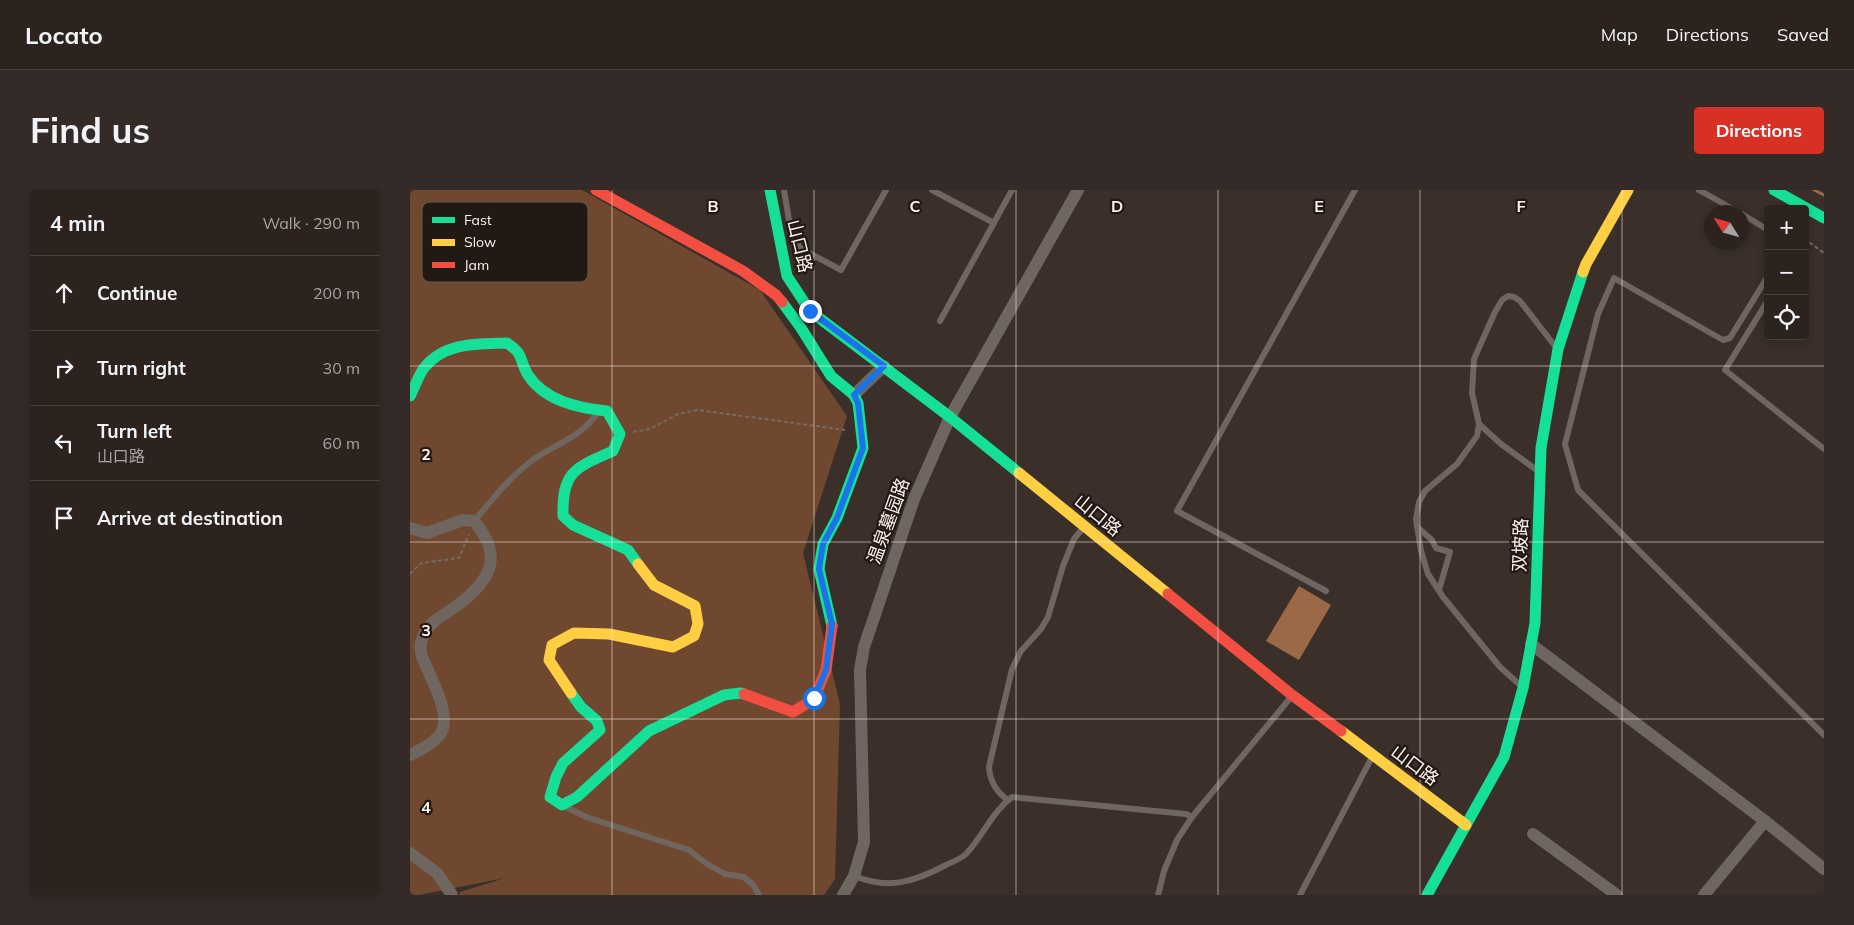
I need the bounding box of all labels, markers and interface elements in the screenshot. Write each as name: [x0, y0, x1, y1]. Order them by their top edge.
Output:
text: Locato: [25, 20, 103, 50]
text: Map: [1601, 23, 1638, 46]
text: Directions: [1666, 23, 1749, 46]
text: Saved: [1777, 23, 1829, 46]
button: Directions: [1694, 107, 1824, 154]
text: Find us: [30, 108, 150, 152]
text: B: [707, 196, 719, 216]
text: C: [910, 196, 921, 216]
text: D: [1111, 196, 1123, 216]
text: E: [1314, 196, 1324, 216]
text: F: [1516, 196, 1526, 216]
legend: [422, 202, 588, 282]
north arrow: [1704, 205, 1749, 250]
map controls: [1764, 205, 1809, 340]
button: +: [1764, 205, 1809, 250]
text: 4 min: [50, 210, 105, 236]
text: Fast: [464, 211, 492, 229]
text: Walk · 290 m: [262, 213, 360, 233]
street label: 山口路: [782, 217, 818, 275]
text: Slow: [464, 233, 496, 251]
button: −: [1764, 250, 1809, 295]
text: Jam: [464, 256, 489, 274]
icon: ahead: [50, 279, 78, 307]
text: Continue: [97, 281, 177, 305]
text: 200 m: [313, 283, 360, 303]
button: locate: [1764, 295, 1809, 340]
route end: [799, 300, 822, 323]
icon: right: [50, 354, 78, 382]
text: Turn right: [97, 356, 186, 380]
text: 30 m: [323, 358, 360, 378]
text: Turn left: [97, 419, 172, 443]
icon: left: [50, 429, 78, 457]
text: 60 m: [323, 433, 360, 453]
text: 2: [421, 444, 431, 464]
text: 山口路: [97, 446, 145, 466]
street label: 温泉墓园路: [862, 475, 914, 567]
street label: 山口路: [1070, 489, 1126, 541]
icon: arrive: [50, 504, 78, 532]
text: Arrive at destination: [97, 506, 283, 530]
street label: 双坡路: [1508, 518, 1532, 572]
text: 3: [421, 620, 431, 640]
route start: [803, 687, 826, 710]
street label: 山口路: [1387, 740, 1443, 790]
text: 4: [421, 797, 431, 817]

